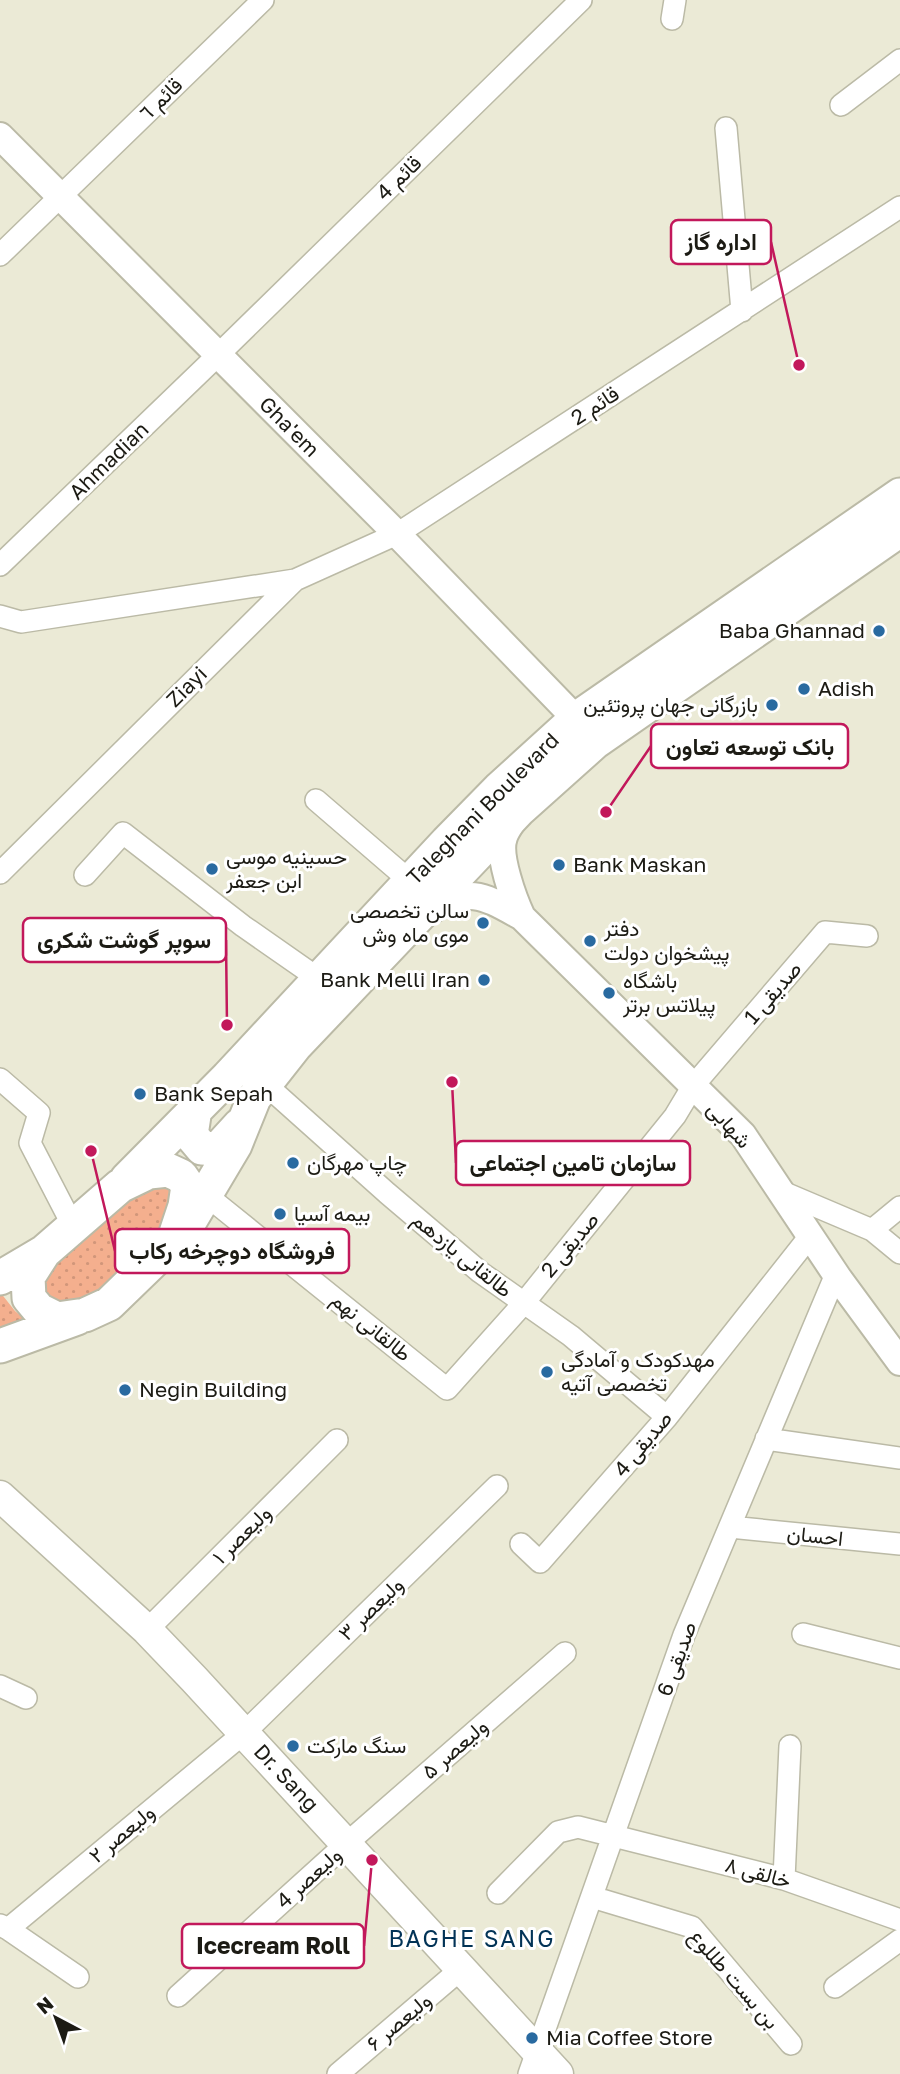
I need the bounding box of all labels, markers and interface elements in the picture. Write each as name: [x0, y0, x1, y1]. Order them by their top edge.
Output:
street label: قائم ٦: [133, 71, 189, 127]
street label: قائم 4: [370, 150, 428, 206]
callout: اداره گاز: [671, 220, 771, 264]
text: اداره گاز: [684, 227, 757, 257]
street label: قائم 2: [565, 380, 625, 432]
street label: Gha'em: [254, 391, 325, 462]
street label: Ahmadian: [63, 416, 154, 505]
place label: Baba Ghannad: [719, 617, 865, 643]
marker: Baba Ghannad: [871, 623, 887, 639]
street label: Ziayi: [160, 660, 212, 712]
place label: Adish: [818, 675, 874, 701]
marker: Adish: [796, 681, 812, 697]
place label: بازرگانی جهان پروتئین: [583, 691, 758, 719]
marker: بازرگانی جهان پروتئین: [764, 697, 780, 713]
callout: بانک توسعه تعاون: [651, 724, 848, 768]
street label: Taleghani Boulevard: [401, 727, 564, 890]
text: بانک توسعه تعاون: [666, 732, 834, 762]
place label: حسینیه موسی ابن جعفر: [225, 843, 347, 894]
place label: Bank Maskan: [573, 851, 706, 877]
marker: Bank Maskan: [551, 857, 567, 873]
marker: حسینیه موسی ابن جعفر: [204, 861, 220, 877]
place label: سالن تخصصی موی ماه وش: [350, 897, 469, 948]
marker: سالن تخصصی موی ماه وش: [475, 915, 491, 931]
place label: دفتر پیشخوان دولت: [603, 915, 730, 967]
callout: سوپر گوشت شکری: [23, 918, 226, 962]
text: سوپر گوشت شکری: [37, 925, 211, 956]
marker: دفتر پیشخوان دولت: [582, 933, 598, 949]
street label: صدیقی 1: [738, 956, 807, 1029]
place label: Bank Melli Iran: [320, 966, 470, 992]
place label: باشگاه پیلاتس برتر: [622, 967, 716, 1019]
marker: Bank Melli Iran: [476, 972, 492, 988]
marker: باشگاه پیلاتس برتر: [601, 985, 617, 1001]
place label: Bank Sepah: [154, 1080, 273, 1106]
marker: Bank Sepah: [132, 1086, 148, 1102]
street label: شهابی: [701, 1095, 758, 1154]
callout: سازمان تامین اجتماعی: [456, 1141, 690, 1185]
text: سازمان تامین اجتماعی: [470, 1148, 676, 1178]
place label: چاپ مهرگان: [307, 1149, 407, 1177]
marker: چاپ مهرگان: [285, 1155, 301, 1171]
place label: بیمه آسیا: [294, 1200, 371, 1226]
marker: بیمه آسیا: [272, 1206, 288, 1222]
street label: طالقانی یازدهم: [406, 1206, 518, 1304]
street label: صدیقی 2: [535, 1207, 604, 1282]
callout: فروشگاه دوچرخه رکاب: [115, 1229, 349, 1273]
text: فروشگاه دوچرخه رکاب: [129, 1236, 335, 1267]
street label: طالقانی نهم: [325, 1286, 417, 1368]
place label: مهدکودک و آمادگی تخصصی آتیه: [561, 1346, 715, 1396]
marker: مهدکودک و آمادگی تخصصی آتیه: [539, 1364, 555, 1380]
place label: Negin Building: [139, 1376, 287, 1402]
marker: Negin Building: [117, 1382, 133, 1398]
street label: صدیقی 4: [607, 1405, 677, 1481]
street label: ولیعصر ١: [206, 1499, 277, 1570]
street label: احسان: [786, 1519, 845, 1551]
street label: ولیعصر ٣: [332, 1571, 409, 1646]
street label: صدیقی 6: [651, 1618, 702, 1699]
street label: ولیعصر ۵: [416, 1713, 493, 1785]
place label: سنگ مارکت: [307, 1732, 406, 1759]
street label: Dr. Sang: [249, 1738, 325, 1817]
marker: سنگ مارکت: [285, 1738, 301, 1754]
street label: ولیعصر ٢: [83, 1798, 160, 1869]
street label: ولیعصر 4: [270, 1841, 347, 1914]
street label: خالقی ۸: [722, 1851, 794, 1893]
street label: بن بست طللوع: [683, 1923, 785, 2035]
callout: Icecream Roll: [182, 1924, 364, 1968]
district label: BAGHE SANG: [389, 1924, 555, 1952]
text: Icecream Roll: [196, 1931, 350, 1959]
north arrow: [21, 1983, 91, 2053]
street label: ولیعصر ۶: [361, 1987, 437, 2057]
text: N: [32, 1991, 58, 2018]
place label: Mia Coffee Store: [546, 2024, 713, 2050]
marker: Mia Coffee Store: [524, 2030, 540, 2046]

